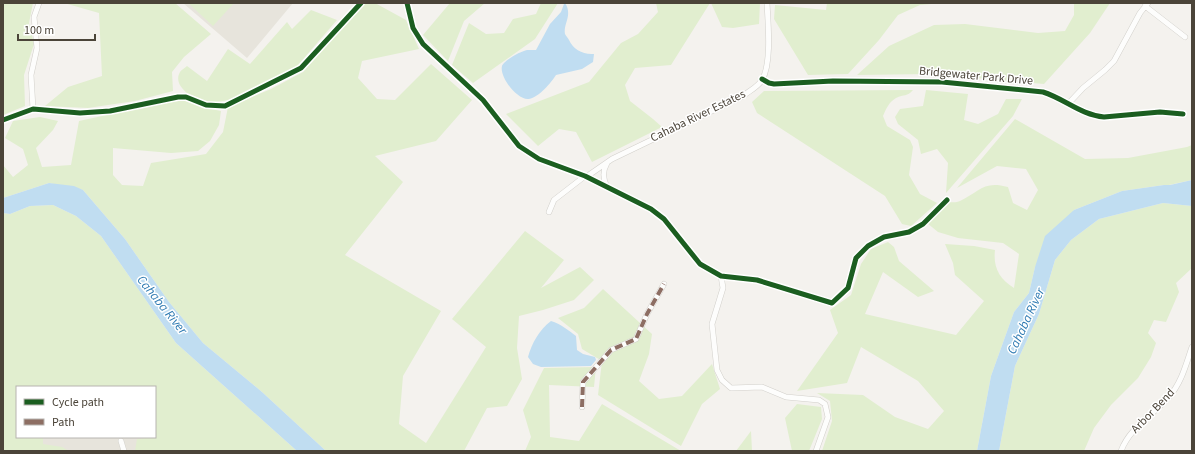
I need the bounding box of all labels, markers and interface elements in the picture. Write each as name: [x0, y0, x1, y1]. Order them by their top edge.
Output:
scale bar: [18, 16, 95, 42]
text: 100 m: [24, 22, 54, 39]
street label: Bridgewater Park Drive: [918, 63, 1034, 89]
street label: Cahaba River Estates: [648, 86, 748, 146]
water label: Cahaba River: [133, 272, 192, 339]
water label: Cahaba River: [1003, 284, 1049, 357]
street label: Arbor Bend: [1127, 385, 1179, 437]
legend: [16, 386, 156, 438]
text: Cycle path: [52, 394, 104, 411]
text: Path: [52, 414, 75, 431]

